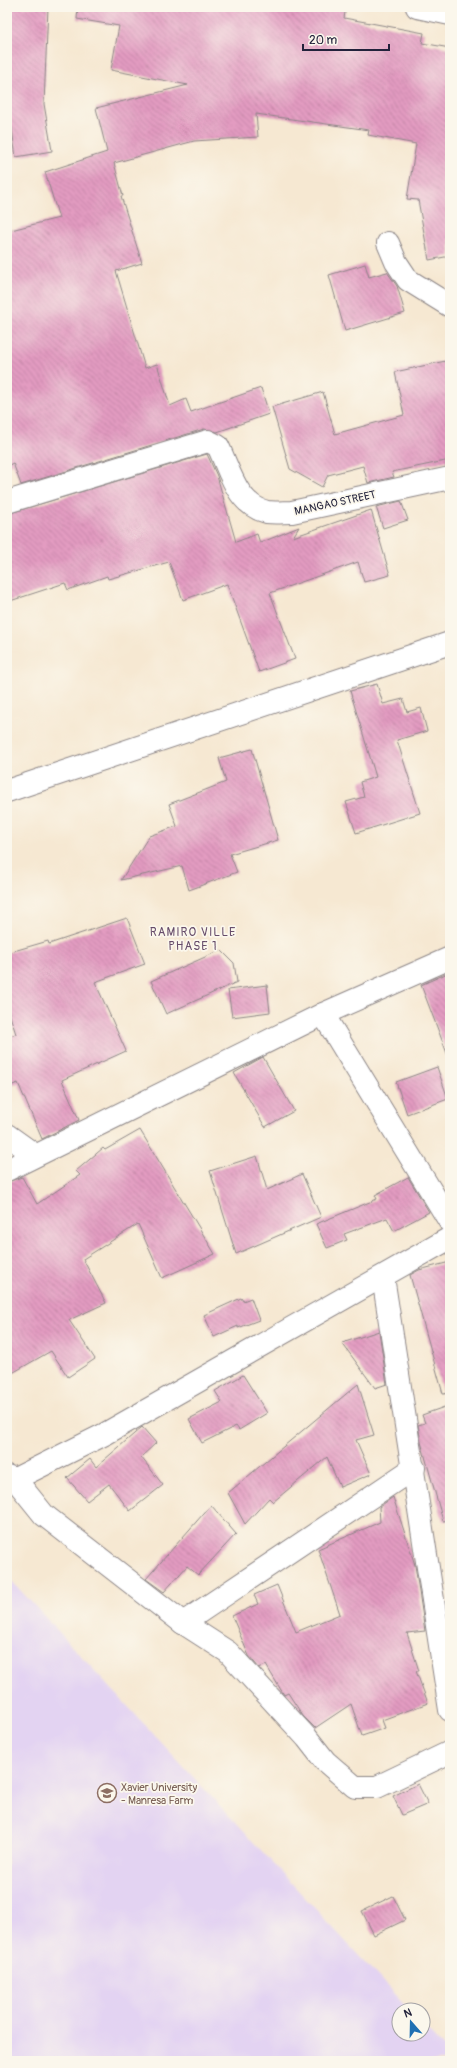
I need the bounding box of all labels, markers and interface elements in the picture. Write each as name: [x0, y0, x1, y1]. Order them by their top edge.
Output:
scale bar: [303, 26, 389, 52]
text: 20 m: [309, 33, 338, 48]
street label: MANGAO STREET: [293, 488, 377, 518]
district label: RAMIRO VILLE PHASE 1: [150, 925, 236, 954]
place label: Xavier University - Manresa Farm: [121, 1781, 197, 1807]
school or university icon: Xavier University - Manresa Farm: [96, 1782, 118, 1804]
north arrow: [391, 2002, 431, 2042]
text: N: [402, 2006, 414, 2020]

